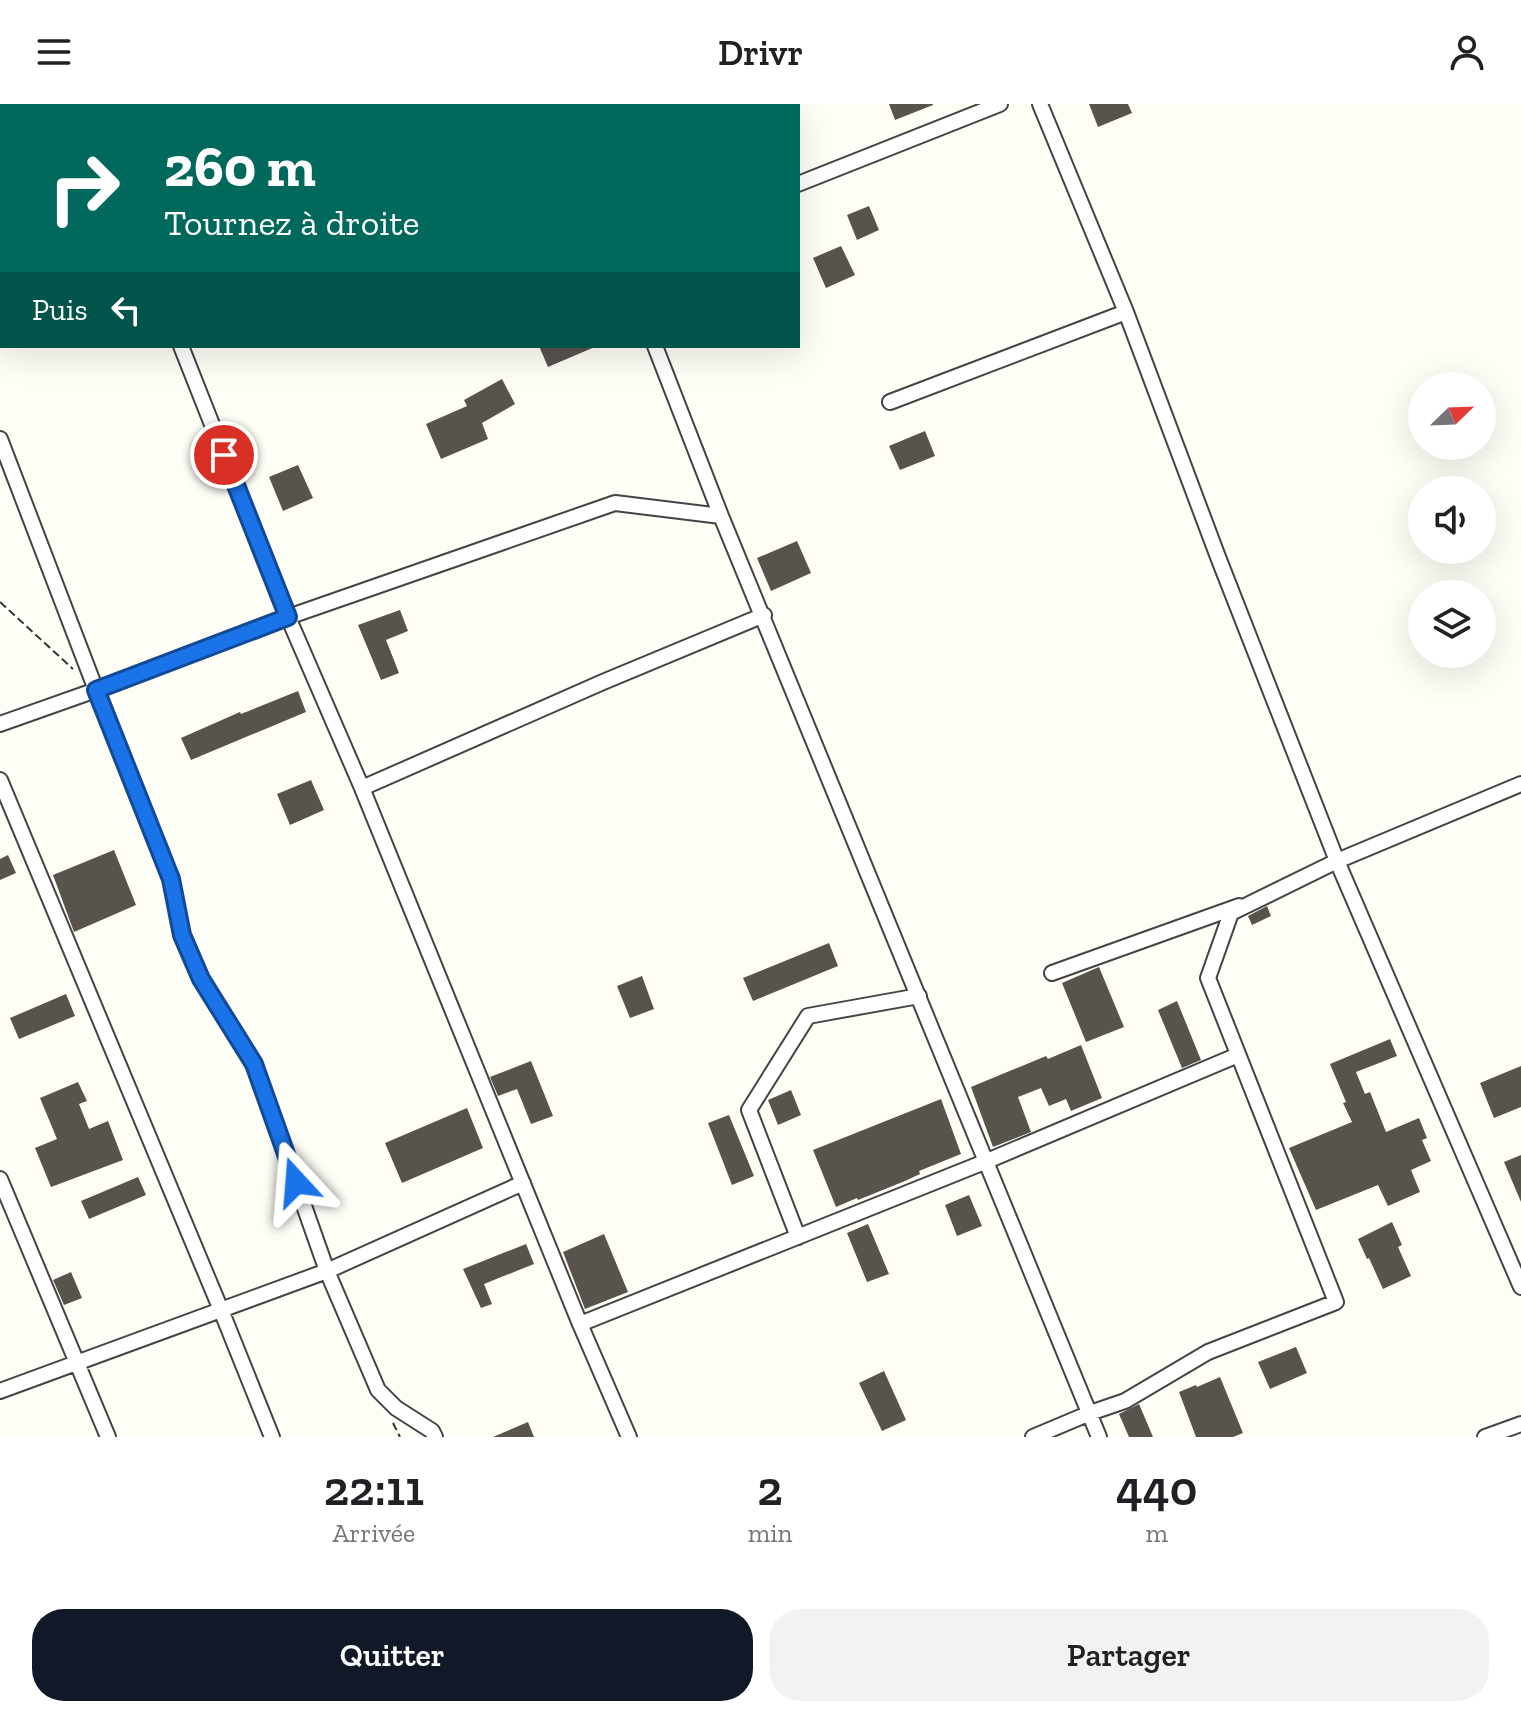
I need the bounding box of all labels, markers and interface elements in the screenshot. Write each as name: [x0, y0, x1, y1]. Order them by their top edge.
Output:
icon: menu: [32, 30, 76, 74]
icon: person: [1445, 30, 1489, 74]
text: Drivr: [718, 31, 803, 74]
text: 260 m: [164, 133, 316, 200]
icon: right: [32, 136, 136, 240]
text: Tournez à droite: [164, 201, 420, 244]
icon: left: [104, 288, 148, 332]
text: Puis: [32, 292, 88, 328]
north arrow: [1408, 372, 1496, 460]
map controls: [1408, 372, 1496, 668]
pin: [190, 421, 258, 489]
icon: arrive: [202, 433, 246, 477]
button: sound: [1408, 476, 1496, 564]
button: layers: [1408, 580, 1496, 668]
position arrow: [254, 1140, 338, 1224]
text: 22:11: [324, 1460, 424, 1517]
text: 2: [757, 1460, 783, 1517]
text: 440: [1116, 1460, 1197, 1517]
text: Arrivée: [332, 1517, 415, 1549]
text: min: [748, 1517, 792, 1549]
text: m: [1145, 1517, 1168, 1549]
button: Quitter: [32, 1609, 753, 1701]
button: Partager: [769, 1609, 1489, 1701]

